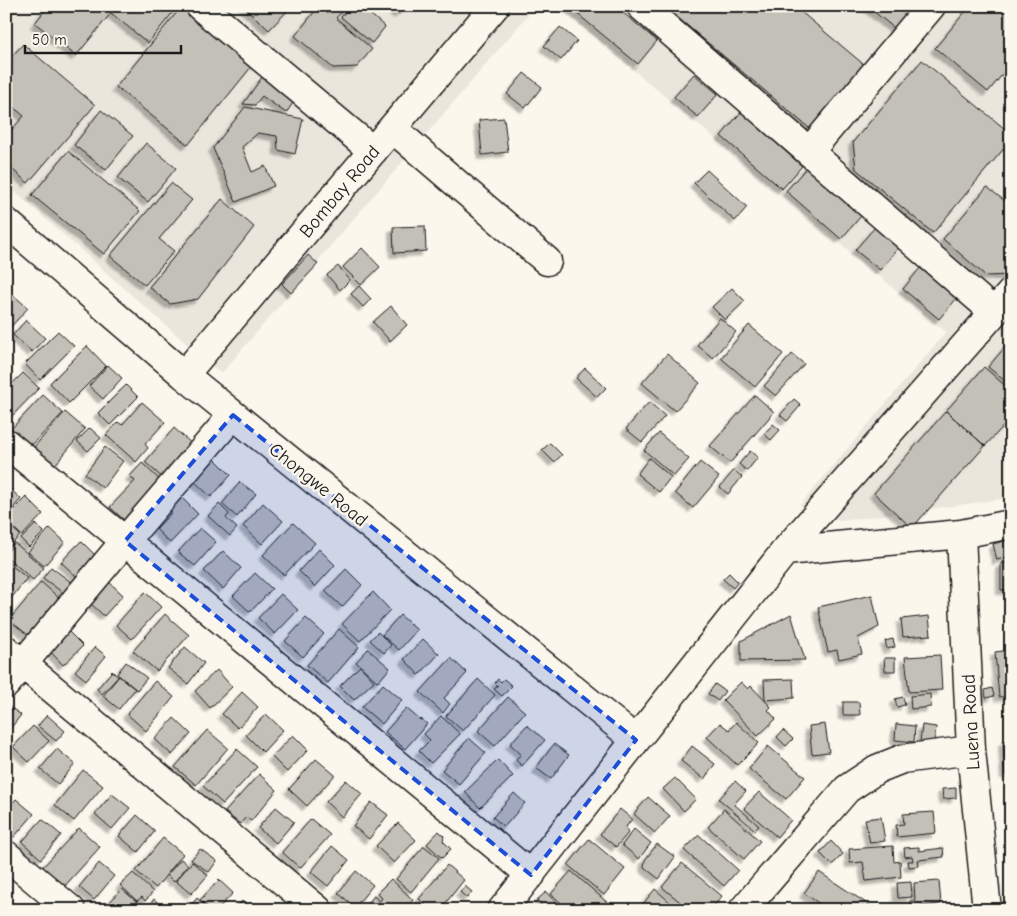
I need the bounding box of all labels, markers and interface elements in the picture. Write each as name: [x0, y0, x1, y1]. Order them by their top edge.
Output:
scale bar: [25, 22, 181, 54]
text: 50 m: [32, 31, 67, 49]
street label: Bombay Road: [295, 141, 385, 242]
street label: Chongwe Road: [265, 438, 372, 531]
street label: Luena Road: [957, 673, 985, 771]

